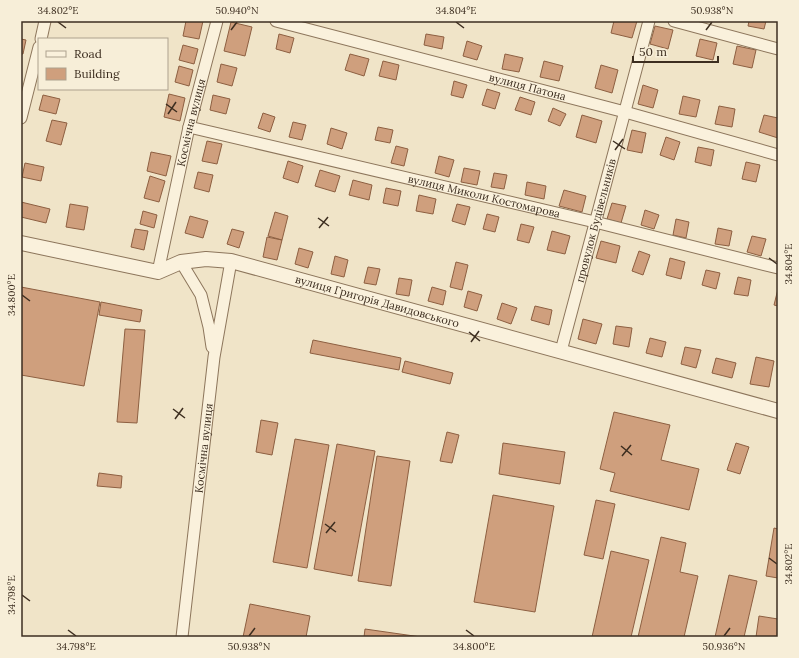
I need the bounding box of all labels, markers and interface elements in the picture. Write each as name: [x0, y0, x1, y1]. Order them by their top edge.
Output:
text: 34.802°E: [38, 4, 78, 17]
text: 50.940°N: [215, 4, 259, 17]
text: 34.804°E: [436, 4, 476, 17]
text: 50.938°N: [691, 4, 734, 17]
legend: [38, 38, 168, 90]
scale bar: [633, 38, 718, 64]
text: 50 m: [639, 44, 667, 59]
text: Road: [74, 46, 102, 61]
text: Building: [74, 66, 120, 81]
street label: вулиця Патона: [488, 70, 568, 103]
street label: Космічна вулиця: [174, 77, 208, 168]
street label: провулок Будівельників: [573, 157, 619, 284]
street label: вулиця Миколи Костомарова: [406, 171, 562, 221]
text: 34.804°E: [782, 244, 795, 284]
street label: вулиця Григорія Давидовського: [294, 272, 461, 330]
text: 34.800°E: [5, 274, 18, 316]
street label: Космічна вулиця: [192, 403, 216, 494]
text: 34.802°E: [782, 544, 795, 584]
text: 34.798°E: [5, 575, 18, 615]
text: 34.798°E: [56, 640, 96, 653]
text: 50.938°N: [228, 640, 271, 653]
text: 34.800°E: [453, 640, 495, 653]
text: 50.936°N: [703, 640, 746, 653]

